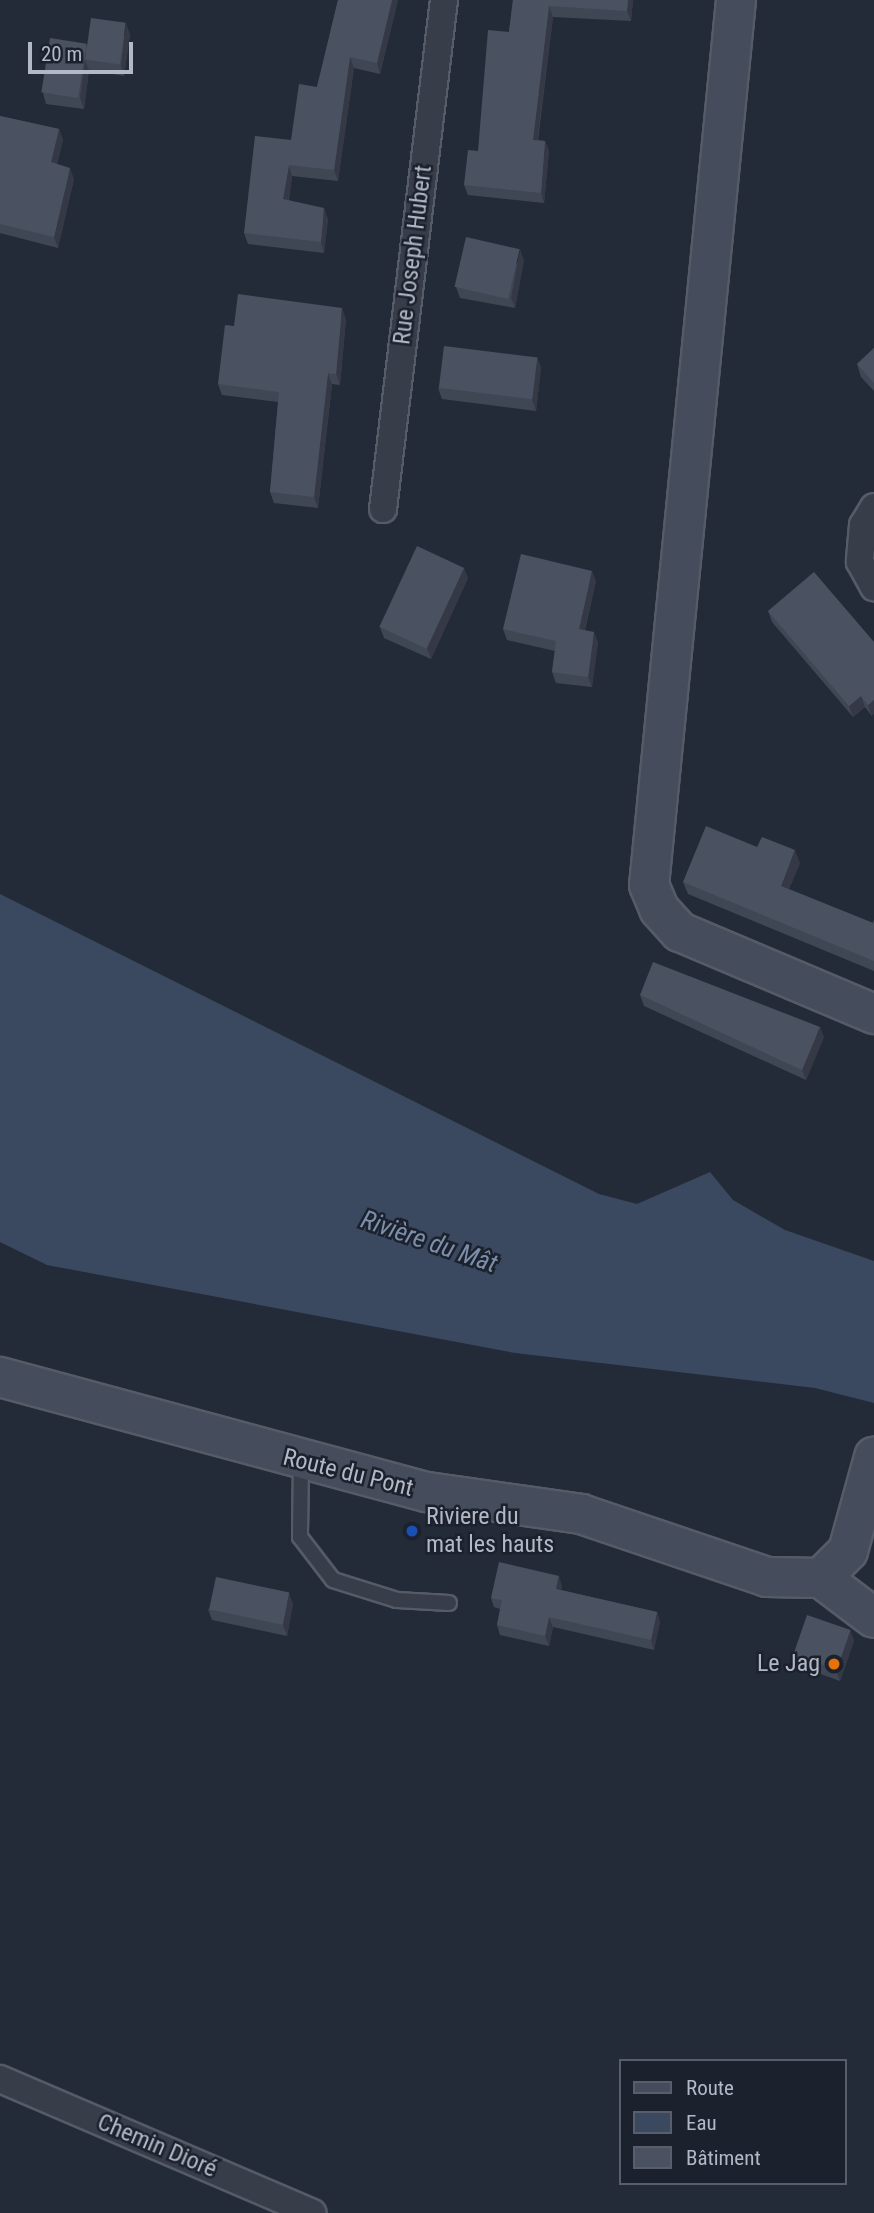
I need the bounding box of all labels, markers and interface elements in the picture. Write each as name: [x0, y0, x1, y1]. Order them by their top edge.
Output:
scale bar: [32, 28, 136, 72]
text: 20 m: [41, 42, 82, 66]
street label: Rue Joseph Hubert: [388, 164, 438, 346]
water label: Rivière du Mât: [357, 1204, 501, 1280]
street label: Route du Pont: [280, 1443, 416, 1503]
place label: Riviere du mat les hauts: [426, 1503, 554, 1559]
marker: Riviere du mat les hauts: [404, 1523, 420, 1539]
place label: Le Jag: [757, 1650, 820, 1678]
marker: Le Jag: [826, 1656, 842, 1672]
legend: [618, 2059, 846, 2185]
text: Route: [686, 2076, 734, 2100]
street label: Chemin Dioré: [93, 2108, 221, 2184]
text: Eau: [686, 2111, 717, 2135]
text: Bâtiment: [686, 2146, 761, 2170]

